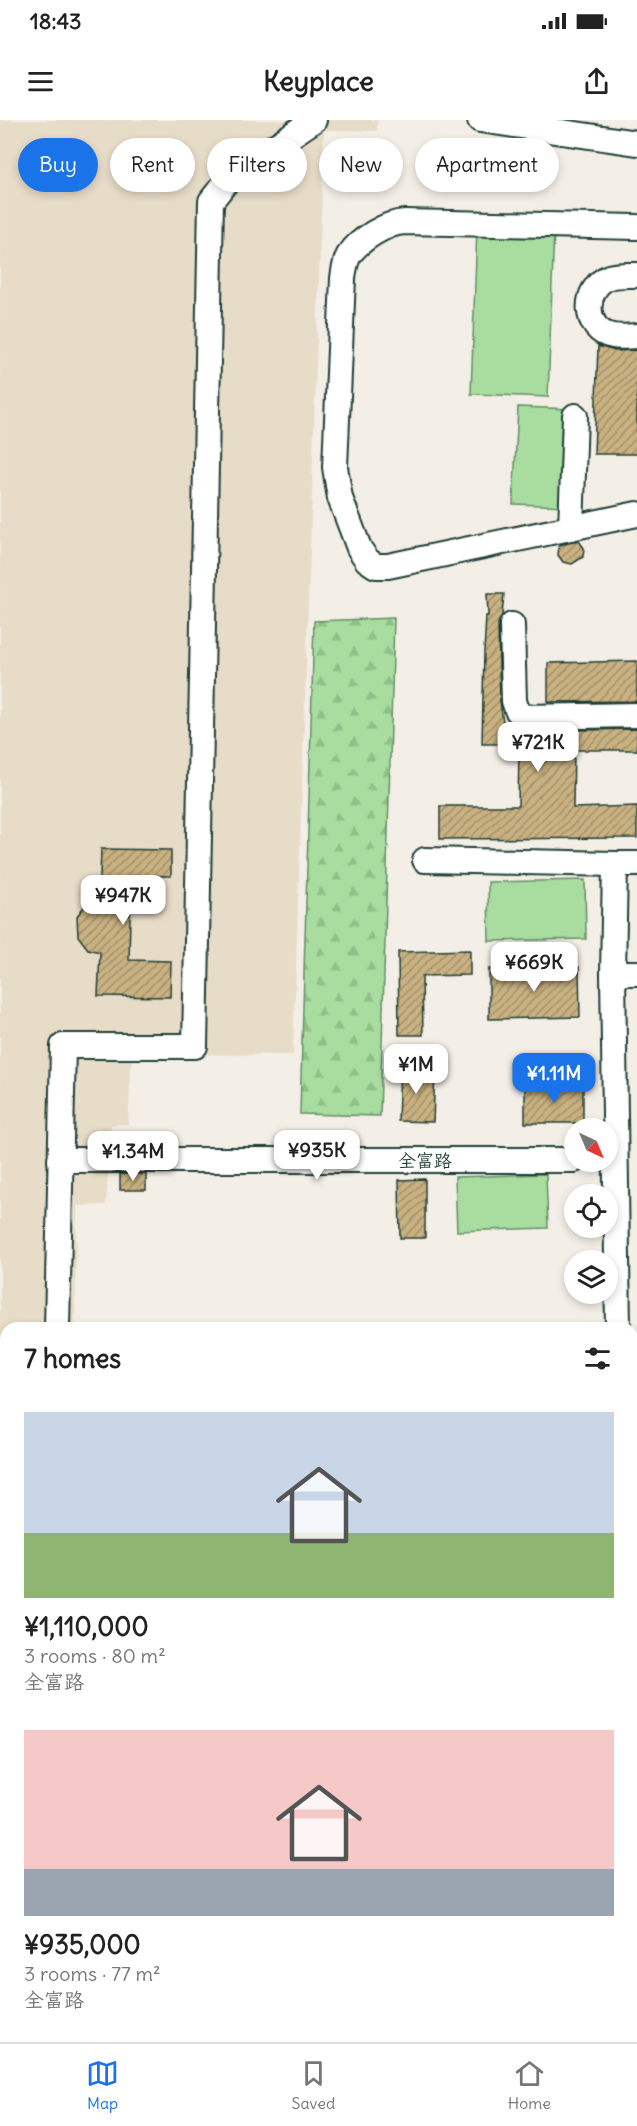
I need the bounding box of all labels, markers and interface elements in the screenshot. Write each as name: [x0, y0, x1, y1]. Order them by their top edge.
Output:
text: 18:43: [30, 7, 82, 35]
text: Keyplace: [263, 64, 374, 98]
icon: menu: [24, 65, 57, 98]
icon: share: [580, 65, 613, 98]
chip: Buy: [18, 138, 98, 192]
chip: Rent: [110, 138, 195, 192]
chip: Filters: [207, 138, 307, 192]
chip: New: [319, 138, 403, 192]
chip: Apartment: [415, 138, 559, 192]
pin: ¥721K: [496, 722, 580, 773]
text: ¥721K: [512, 729, 564, 754]
pin: ¥947K: [81, 875, 165, 926]
text: ¥947K: [95, 882, 151, 907]
pin: ¥669K: [492, 942, 576, 993]
text: ¥669K: [505, 949, 563, 974]
pin: ¥1M: [387, 1044, 445, 1095]
text: ¥1M: [398, 1051, 434, 1076]
pin: ¥1.11M: [505, 1053, 603, 1104]
text: ¥1.11M: [526, 1060, 582, 1085]
north arrow: [564, 1118, 618, 1172]
map controls: [564, 1118, 618, 1304]
pin: ¥935K: [275, 1130, 359, 1181]
pin: ¥1.34M: [84, 1131, 182, 1182]
text: ¥935K: [288, 1137, 346, 1162]
text: ¥1.34M: [102, 1138, 164, 1163]
street label: 全富路: [398, 1149, 452, 1172]
button: locate: [564, 1184, 618, 1238]
button: layers: [564, 1250, 618, 1304]
text: 7 homes: [24, 1342, 121, 1375]
icon: filters: [581, 1342, 614, 1375]
icon: home: [265, 1451, 373, 1559]
text: ¥1,110,000: [24, 1610, 149, 1643]
text: 3 rooms · 80 m²: [24, 1643, 166, 1668]
text: 全富路: [24, 1669, 84, 1694]
icon: home: [265, 1769, 373, 1877]
text: ¥935,000: [24, 1928, 141, 1961]
text: 3 rooms · 77 m²: [24, 1961, 161, 1986]
text: 全富路: [24, 1987, 84, 2012]
tab: Map: [86, 2057, 119, 2113]
tab: Saved: [292, 2057, 335, 2113]
tab: Home: [508, 2057, 551, 2113]

